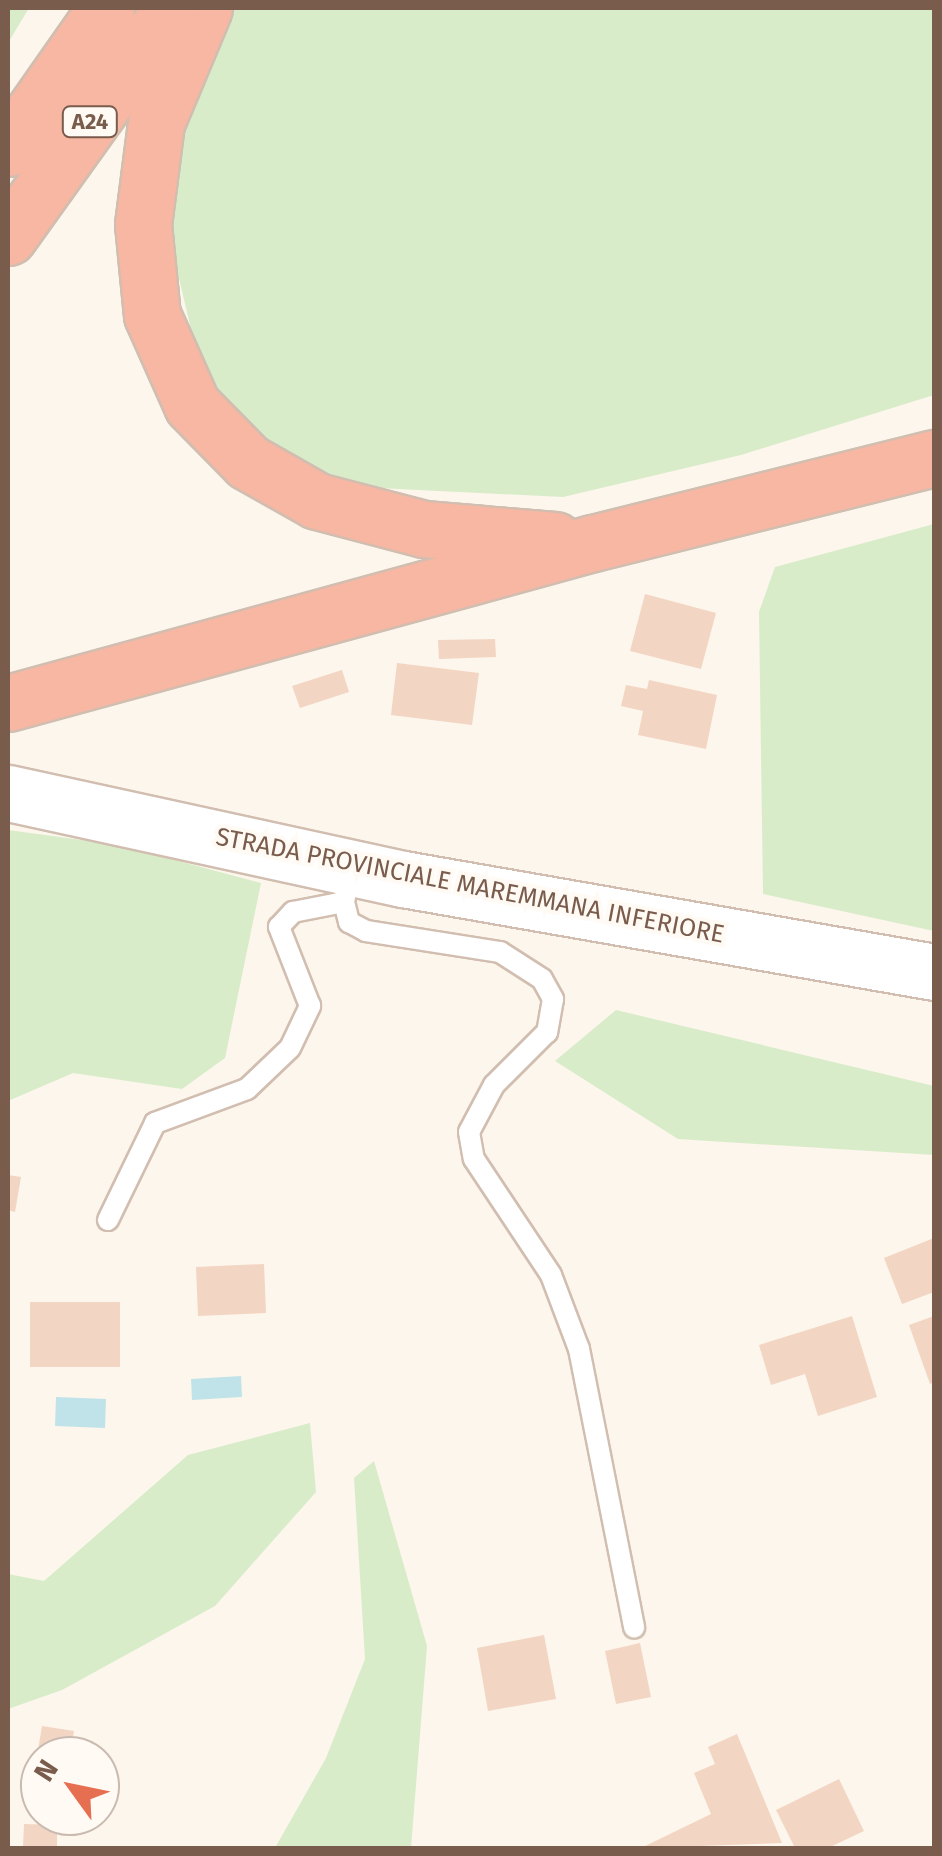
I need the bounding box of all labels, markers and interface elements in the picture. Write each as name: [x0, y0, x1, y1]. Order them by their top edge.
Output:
road number: A24: [60, 105, 120, 139]
street label: STRADA PROVINCIALE MAREMMANA INFERIORE: [213, 822, 727, 950]
north arrow: [20, 1736, 120, 1836]
text: N: [27, 1754, 65, 1787]

